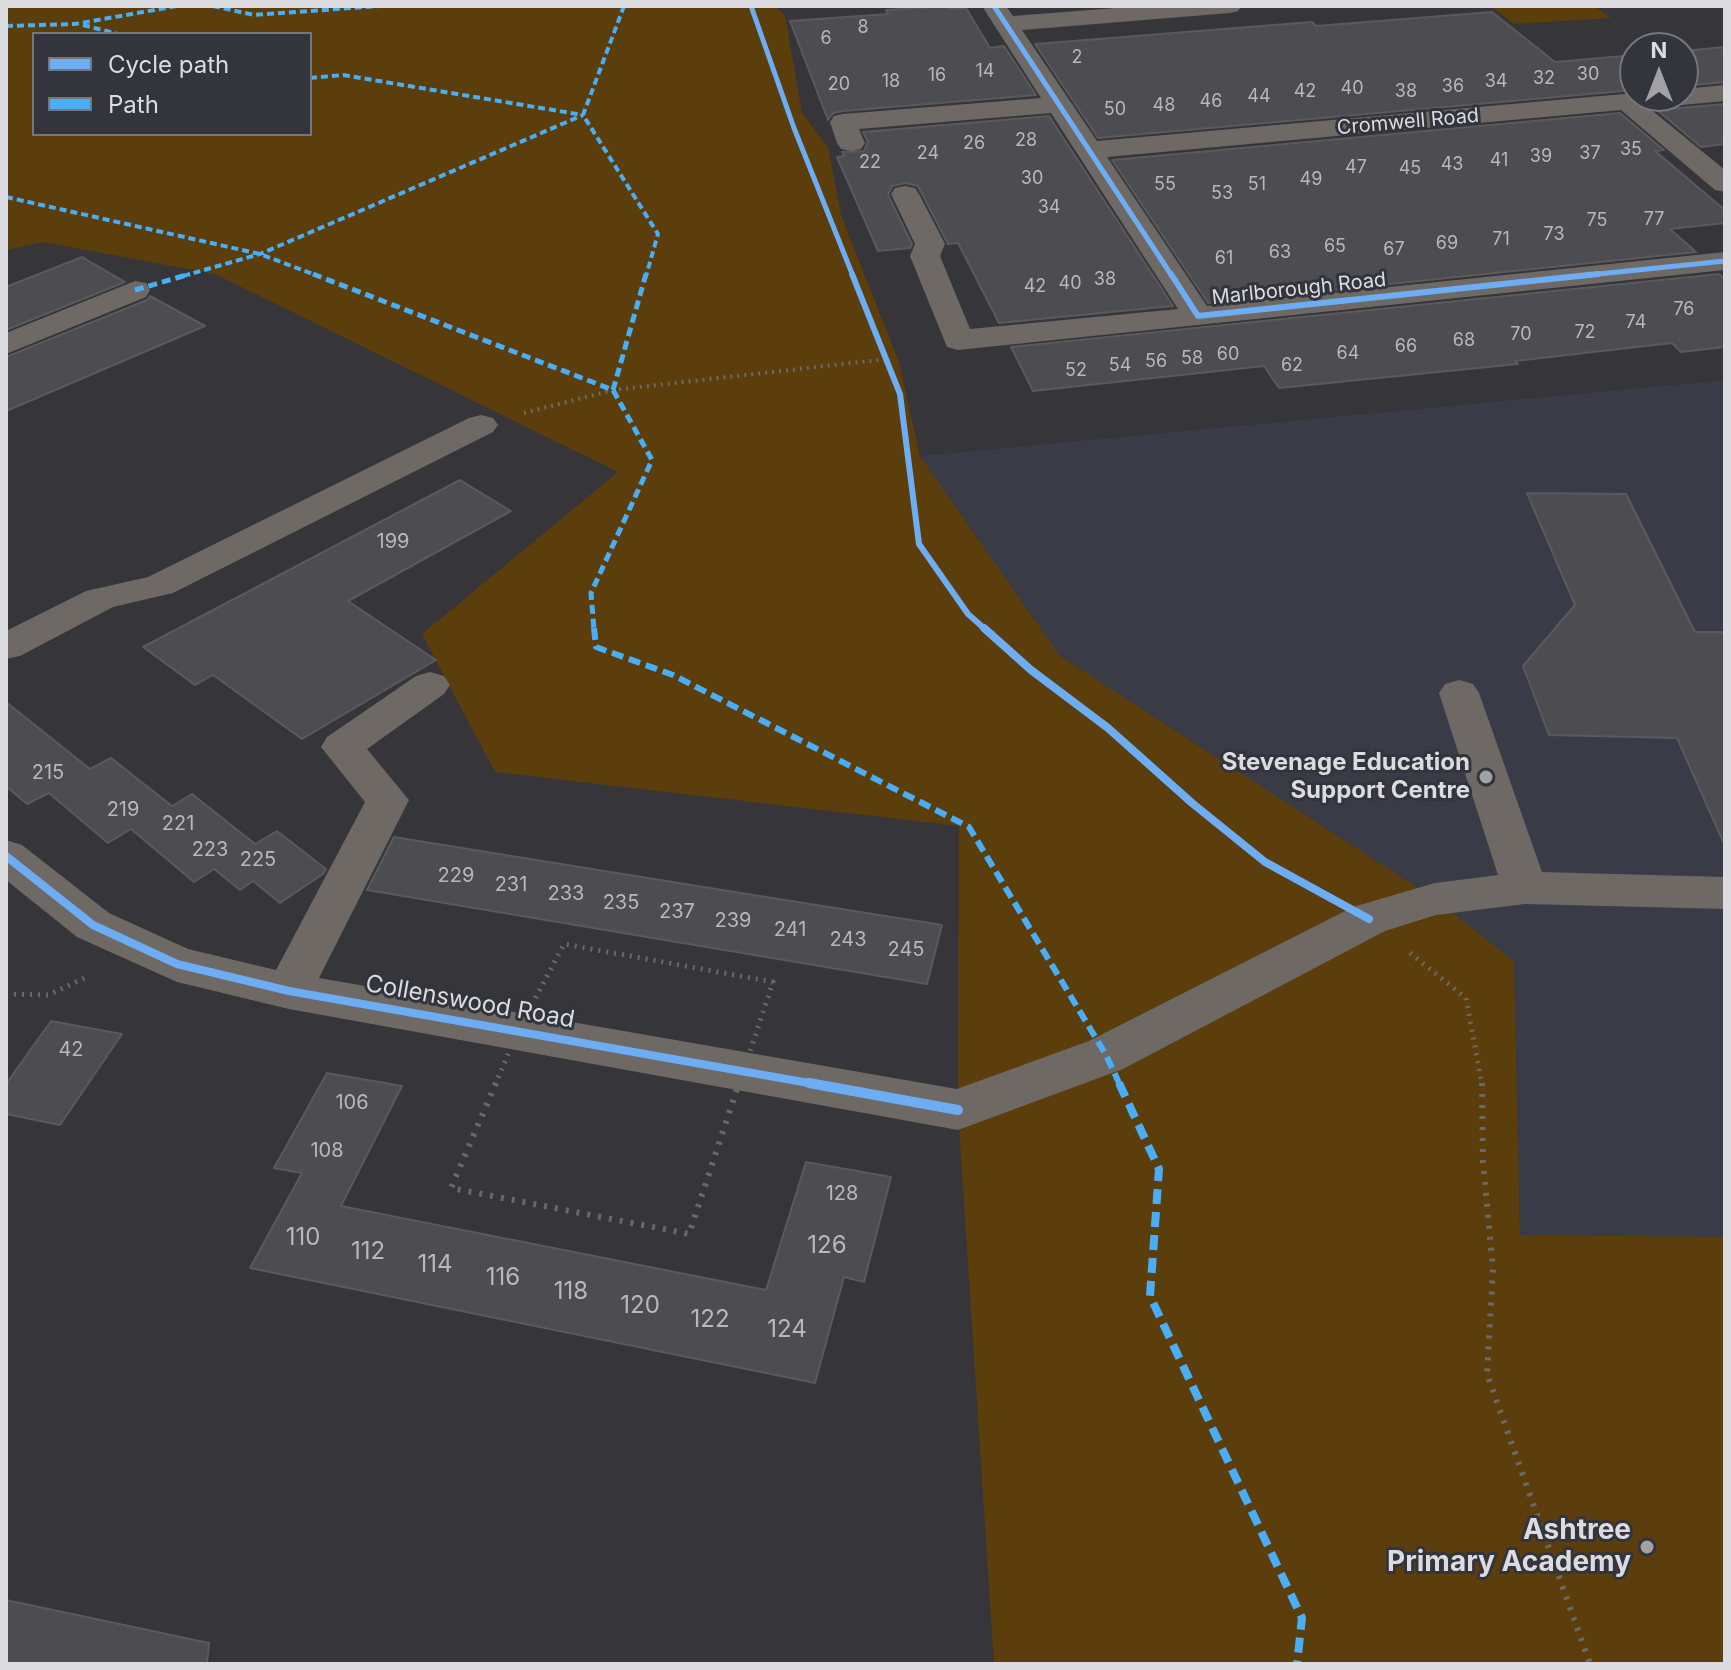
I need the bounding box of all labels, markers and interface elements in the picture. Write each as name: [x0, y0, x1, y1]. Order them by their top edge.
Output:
house number: 8: [857, 17, 869, 39]
house number: 6: [820, 28, 832, 50]
legend: [32, 32, 312, 136]
north arrow: [1619, 32, 1699, 112]
text: N: [1651, 37, 1667, 63]
house number: 2: [1072, 47, 1082, 69]
text: Cycle path: [108, 50, 229, 79]
house number: 14: [976, 61, 994, 83]
house number: 30: [1577, 64, 1599, 86]
house number: 16: [928, 65, 946, 87]
house number: 32: [1533, 68, 1555, 90]
house number: 18: [882, 71, 900, 93]
house number: 34: [1485, 71, 1507, 93]
house number: 20: [828, 74, 850, 96]
house number: 36: [1442, 76, 1464, 98]
house number: 40: [1341, 78, 1363, 100]
house number: 42: [1294, 81, 1316, 103]
house number: 38: [1395, 81, 1417, 103]
house number: 44: [1247, 86, 1271, 108]
text: Path: [108, 90, 159, 119]
house number: 46: [1200, 91, 1222, 113]
house number: 48: [1153, 95, 1175, 117]
house number: 50: [1104, 99, 1126, 121]
street label: Cromwell Road: [1336, 104, 1480, 140]
house number: 28: [1015, 130, 1037, 152]
house number: 26: [963, 133, 985, 155]
house number: 35: [1620, 139, 1642, 161]
house number: 24: [917, 143, 939, 165]
house number: 37: [1579, 143, 1601, 165]
house number: 39: [1530, 146, 1552, 168]
house number: 41: [1490, 150, 1508, 172]
house number: 22: [859, 152, 881, 174]
house number: 43: [1441, 154, 1463, 176]
house number: 47: [1345, 157, 1367, 179]
house number: 45: [1399, 158, 1421, 180]
house number: 30: [1021, 168, 1043, 190]
house number: 49: [1300, 169, 1322, 191]
house number: 55: [1154, 174, 1176, 196]
house number: 51: [1248, 174, 1266, 196]
house number: 53: [1211, 183, 1233, 205]
house number: 34: [1038, 197, 1060, 219]
house number: 77: [1644, 209, 1664, 231]
house number: 75: [1587, 210, 1607, 232]
house number: 73: [1543, 224, 1565, 246]
house number: 71: [1492, 229, 1510, 251]
house number: 69: [1436, 233, 1458, 255]
house number: 65: [1324, 236, 1346, 258]
house number: 67: [1383, 239, 1405, 261]
house number: 63: [1269, 242, 1291, 264]
house number: 61: [1215, 248, 1233, 270]
street label: Marlborough Road: [1211, 268, 1387, 310]
house number: 38: [1094, 269, 1116, 291]
house number: 40: [1059, 273, 1081, 295]
house number: 42: [1024, 276, 1046, 298]
house number: 76: [1673, 299, 1695, 321]
house number: 74: [1626, 312, 1646, 334]
house number: 72: [1574, 322, 1596, 344]
house number: 70: [1510, 324, 1532, 346]
house number: 68: [1453, 330, 1475, 352]
house number: 66: [1395, 336, 1417, 358]
house number: 64: [1337, 343, 1359, 365]
house number: 60: [1217, 344, 1239, 366]
house number: 58: [1181, 348, 1203, 370]
house number: 56: [1145, 351, 1167, 373]
house number: 54: [1109, 355, 1131, 377]
house number: 62: [1281, 355, 1303, 377]
house number: 52: [1065, 360, 1087, 382]
house number: 199: [377, 530, 409, 554]
place label: Stevenage Education Support Centre: [1222, 749, 1470, 805]
house number: 215: [32, 761, 64, 785]
marker: Stevenage Education Support Centre: [1477, 768, 1495, 786]
house number: 219: [107, 798, 139, 822]
house number: 221: [162, 812, 194, 836]
house number: 223: [192, 838, 228, 862]
house number: 225: [240, 848, 276, 872]
house number: 229: [438, 864, 474, 888]
house number: 231: [495, 873, 527, 897]
house number: 233: [548, 882, 584, 906]
house number: 235: [603, 891, 639, 915]
house number: 237: [659, 900, 695, 924]
house number: 239: [715, 909, 751, 933]
house number: 241: [774, 918, 806, 942]
house number: 243: [829, 928, 867, 952]
house number: 245: [888, 938, 924, 962]
street label: Collenswood Road: [363, 969, 577, 1035]
house number: 42: [58, 1038, 84, 1062]
house number: 106: [335, 1091, 369, 1115]
house number: 108: [310, 1139, 344, 1163]
house number: 128: [826, 1182, 858, 1206]
house number: 110: [286, 1224, 320, 1252]
house number: 126: [807, 1232, 847, 1260]
house number: 112: [351, 1238, 385, 1266]
house number: 114: [417, 1251, 453, 1279]
house number: 116: [486, 1264, 520, 1292]
house number: 118: [554, 1278, 588, 1306]
house number: 120: [620, 1292, 660, 1320]
house number: 122: [690, 1306, 730, 1334]
house number: 124: [767, 1316, 807, 1344]
place label: Ashtree Primary Academy: [1387, 1514, 1631, 1580]
marker: Ashtree Primary Academy: [1638, 1538, 1656, 1556]

